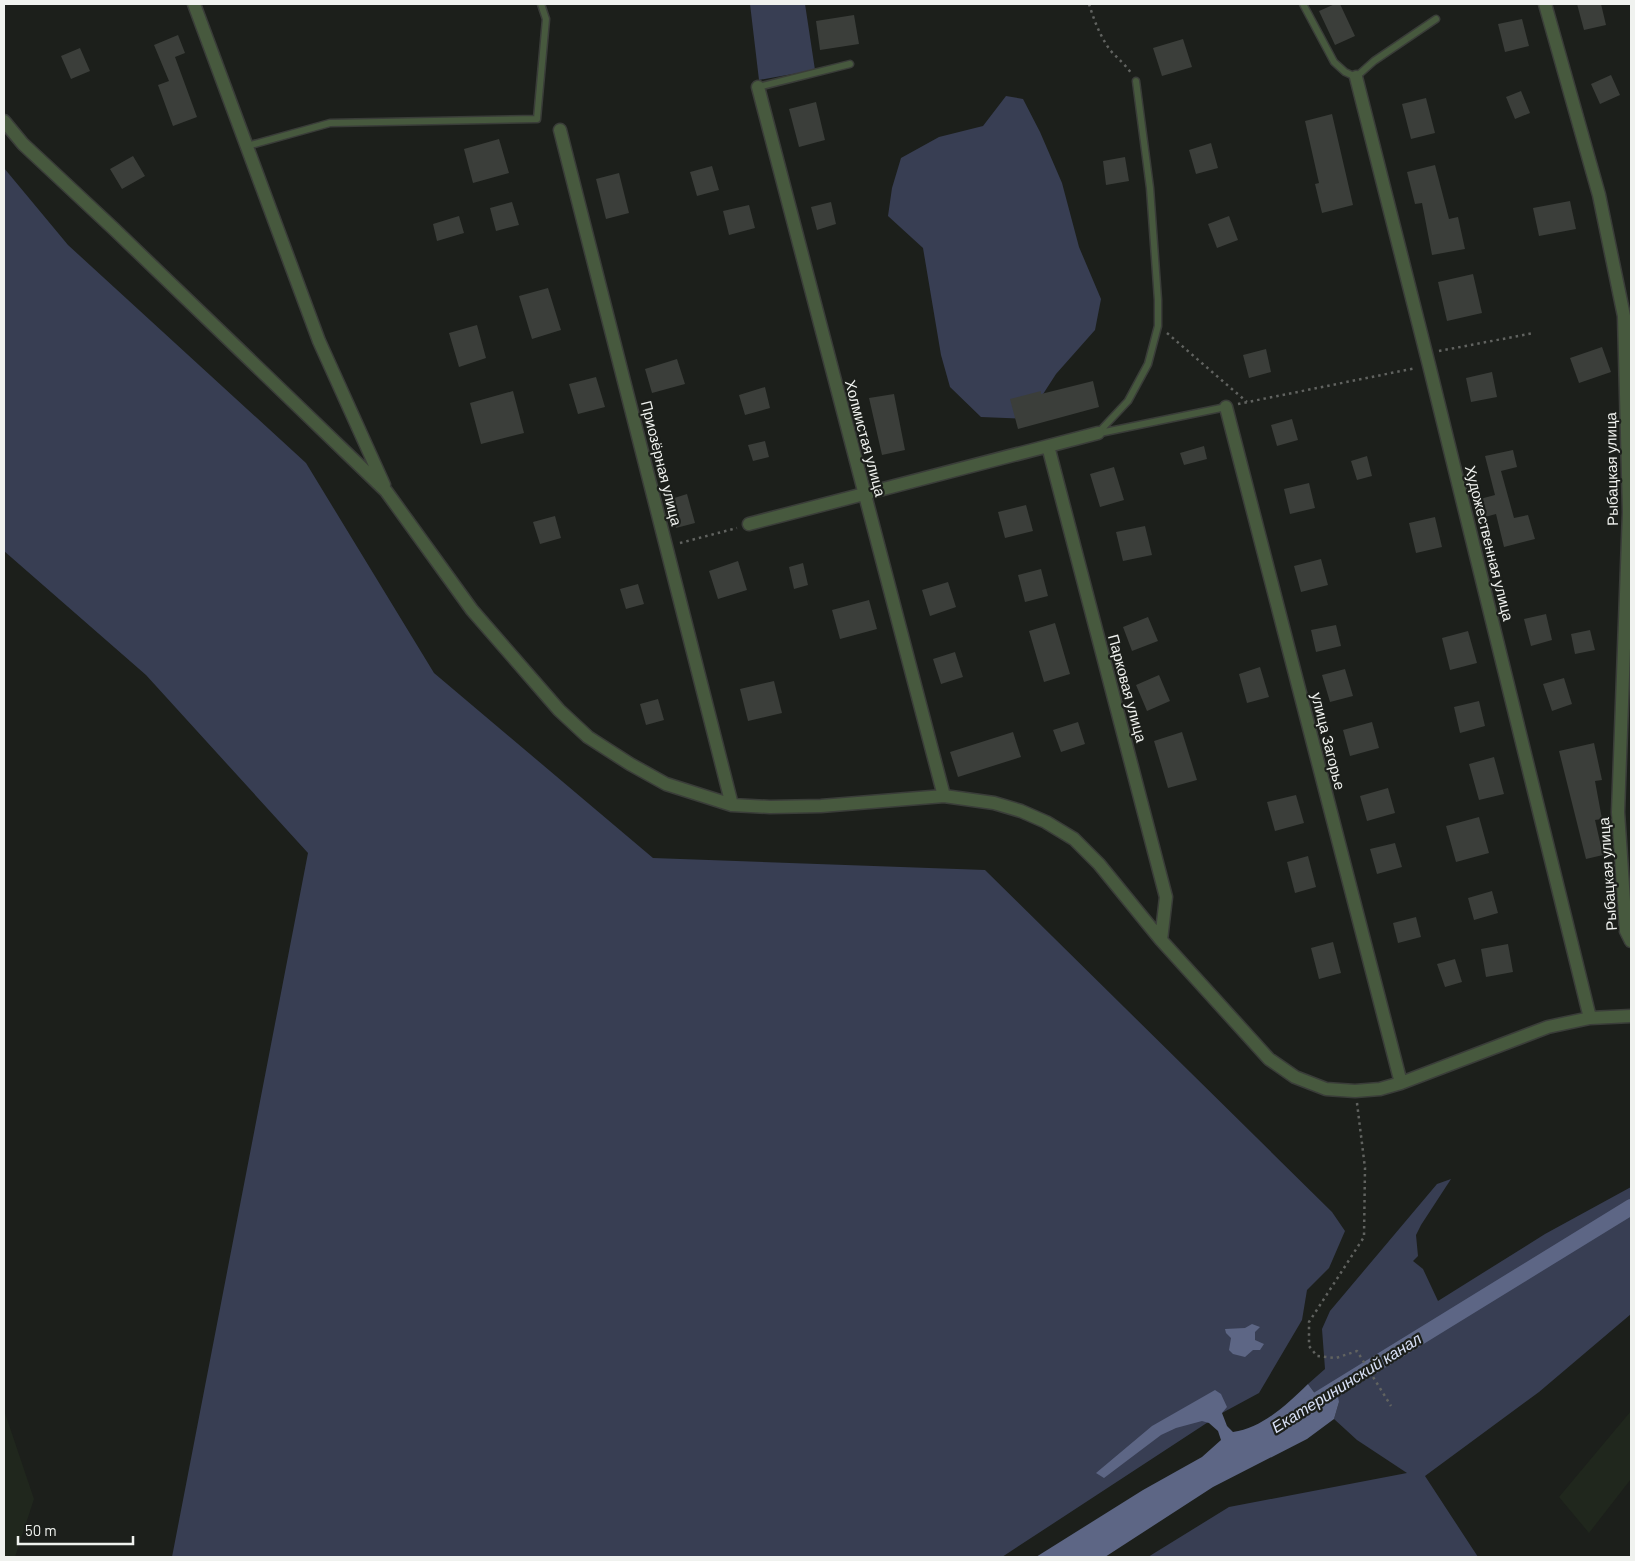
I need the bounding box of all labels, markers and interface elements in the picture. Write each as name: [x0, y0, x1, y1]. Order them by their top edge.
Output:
street label: Холмистая улица: [842, 378, 890, 499]
street label: Приозёрная улица: [638, 399, 686, 528]
street label: Рыбацкая улица: [1601, 411, 1621, 526]
street label: Художественная улица: [1462, 463, 1518, 623]
street label: Парковая улица: [1105, 632, 1151, 745]
street label: улица Загорье: [1308, 690, 1350, 792]
street label: Рыбацкая улица: [1594, 816, 1620, 931]
water label: Екатерининский канал: [1268, 1328, 1424, 1436]
scale bar: [18, 1514, 132, 1546]
text: 50 m: [25, 1521, 57, 1539]

